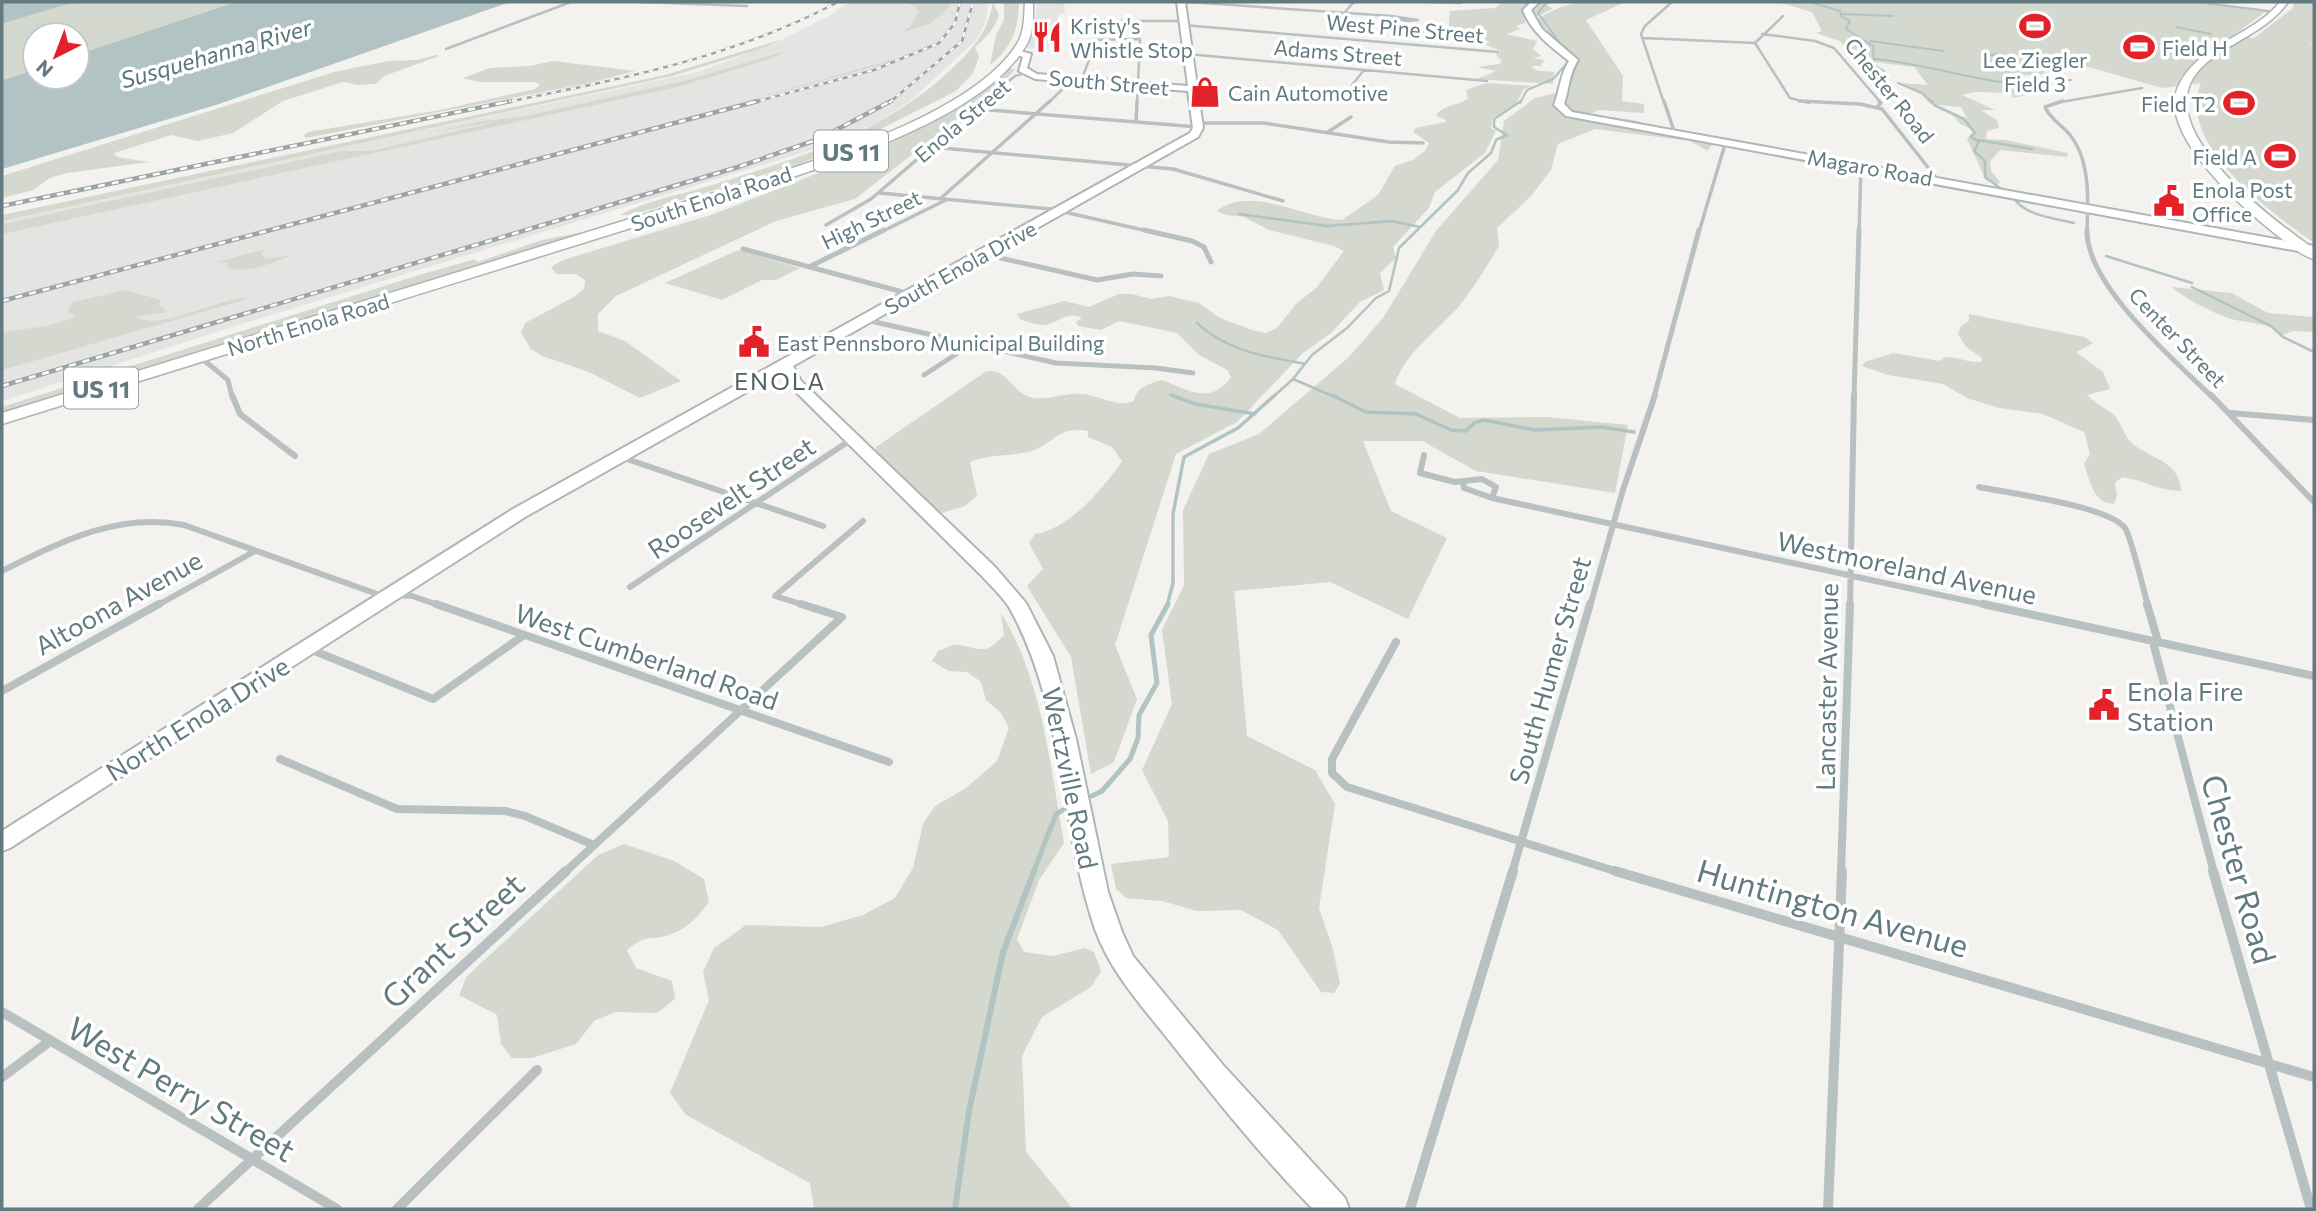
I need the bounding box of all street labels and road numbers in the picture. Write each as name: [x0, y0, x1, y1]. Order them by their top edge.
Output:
street label: West Pine Street: [1325, 9, 1485, 47]
street label: Chester Road: [1840, 32, 1940, 148]
street label: Adams Street: [1273, 34, 1403, 70]
street label: South Street: [1048, 64, 1170, 100]
street label: Enola Street: [909, 73, 1015, 167]
road number: US 11: [814, 131, 888, 172]
street label: Magaro Road: [1805, 144, 1935, 190]
street label: South Enola Road: [627, 160, 795, 236]
street label: High Street: [817, 184, 925, 254]
street label: South Enola Drive: [880, 215, 1040, 319]
street label: Center Street: [2124, 282, 2232, 392]
street label: North Enola Road: [224, 288, 392, 360]
road number: US 11: [64, 368, 138, 408]
street label: Roosevelt Street: [642, 430, 820, 564]
street label: Westmoreland Avenue: [1774, 524, 2040, 610]
street label: Altoona Avenue: [29, 543, 207, 661]
street label: South Humer Street: [1502, 553, 1596, 787]
street label: Lancaster Avenue: [1809, 583, 1843, 791]
street label: West Cumberland Road: [511, 596, 783, 716]
street label: North Enola Drive: [100, 649, 294, 787]
street label: Wertzville Road: [1037, 684, 1105, 872]
street label: Chester Road: [2194, 770, 2286, 968]
street label: Huntington Avenue: [1693, 849, 1973, 965]
street label: Grant Street: [372, 864, 532, 1016]
street label: West Perry Street: [61, 1007, 303, 1169]

